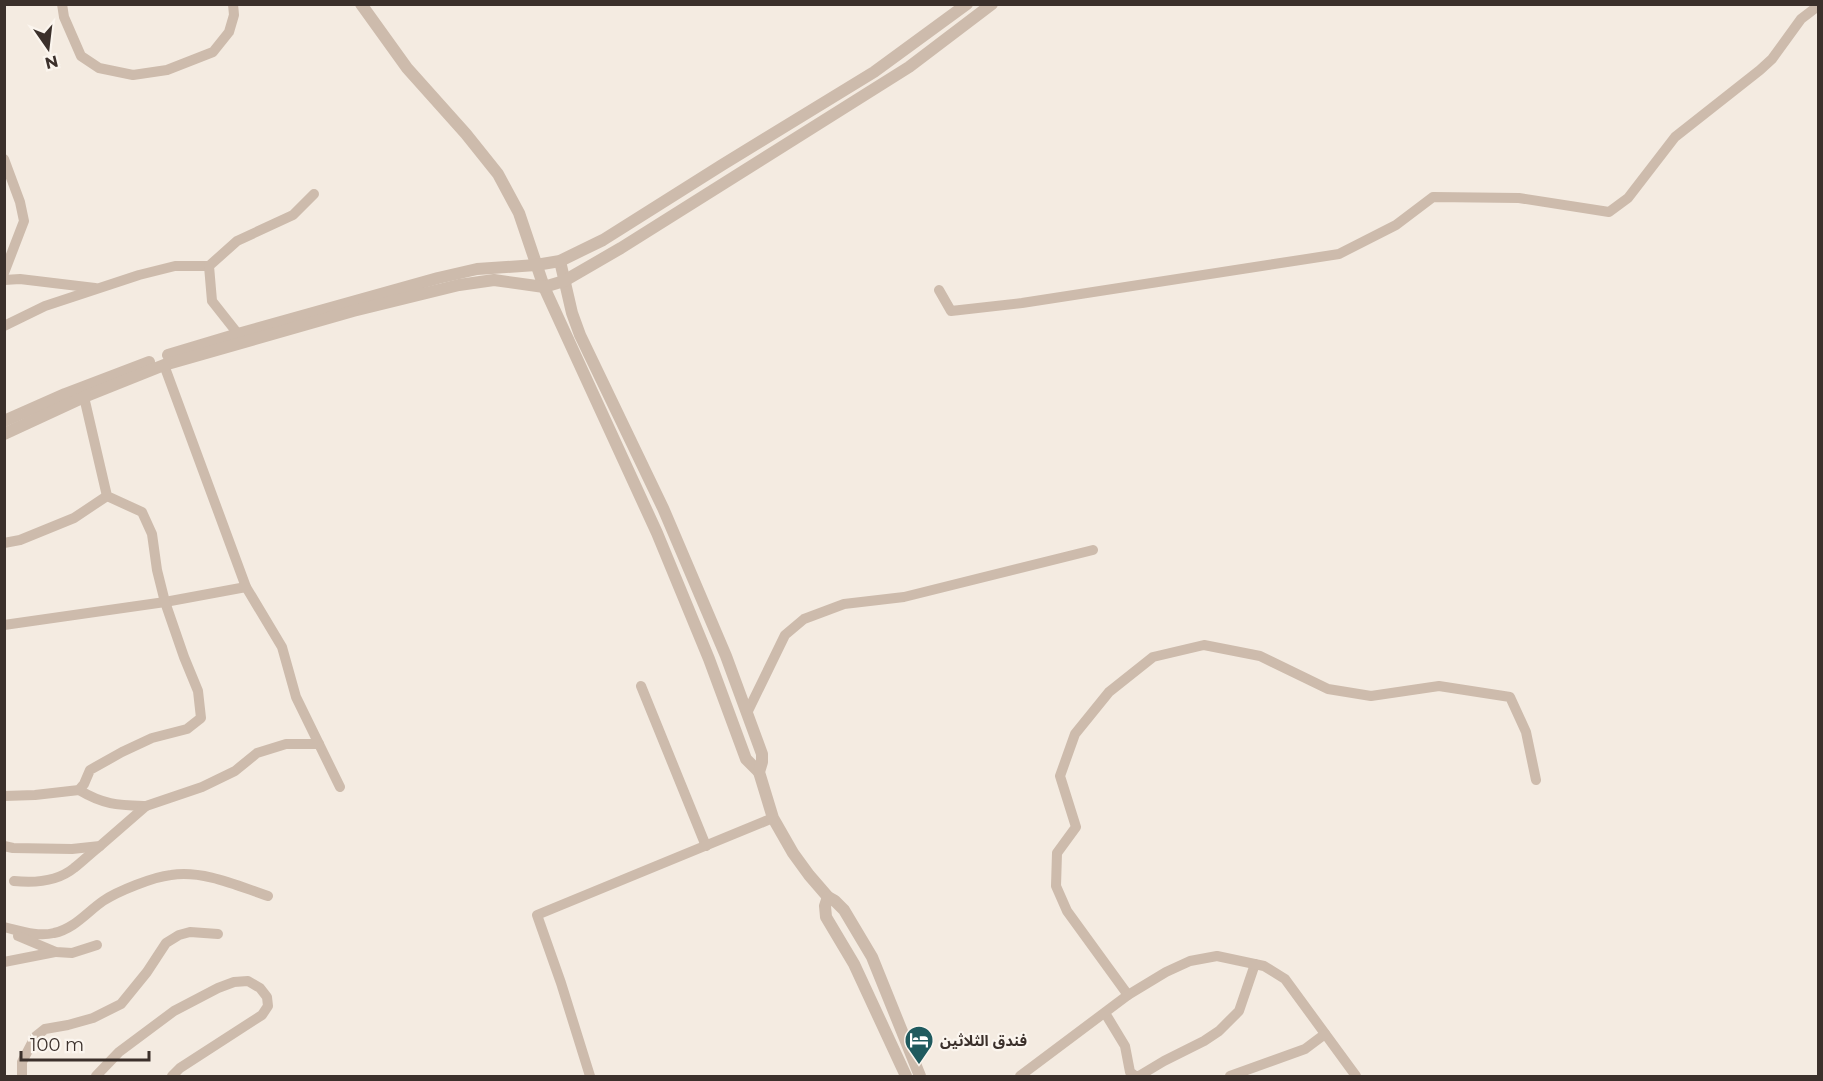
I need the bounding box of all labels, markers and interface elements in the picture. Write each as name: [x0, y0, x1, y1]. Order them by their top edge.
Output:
north arrow: [18, 18, 78, 78]
text: N: [43, 51, 60, 73]
scale bar: [21, 1024, 148, 1062]
hotel icon: فندق الثلاثين: [903, 1024, 935, 1066]
place label: فندق الثلاثين: [940, 1031, 1027, 1050]
text: 100 m: [30, 1034, 84, 1056]

